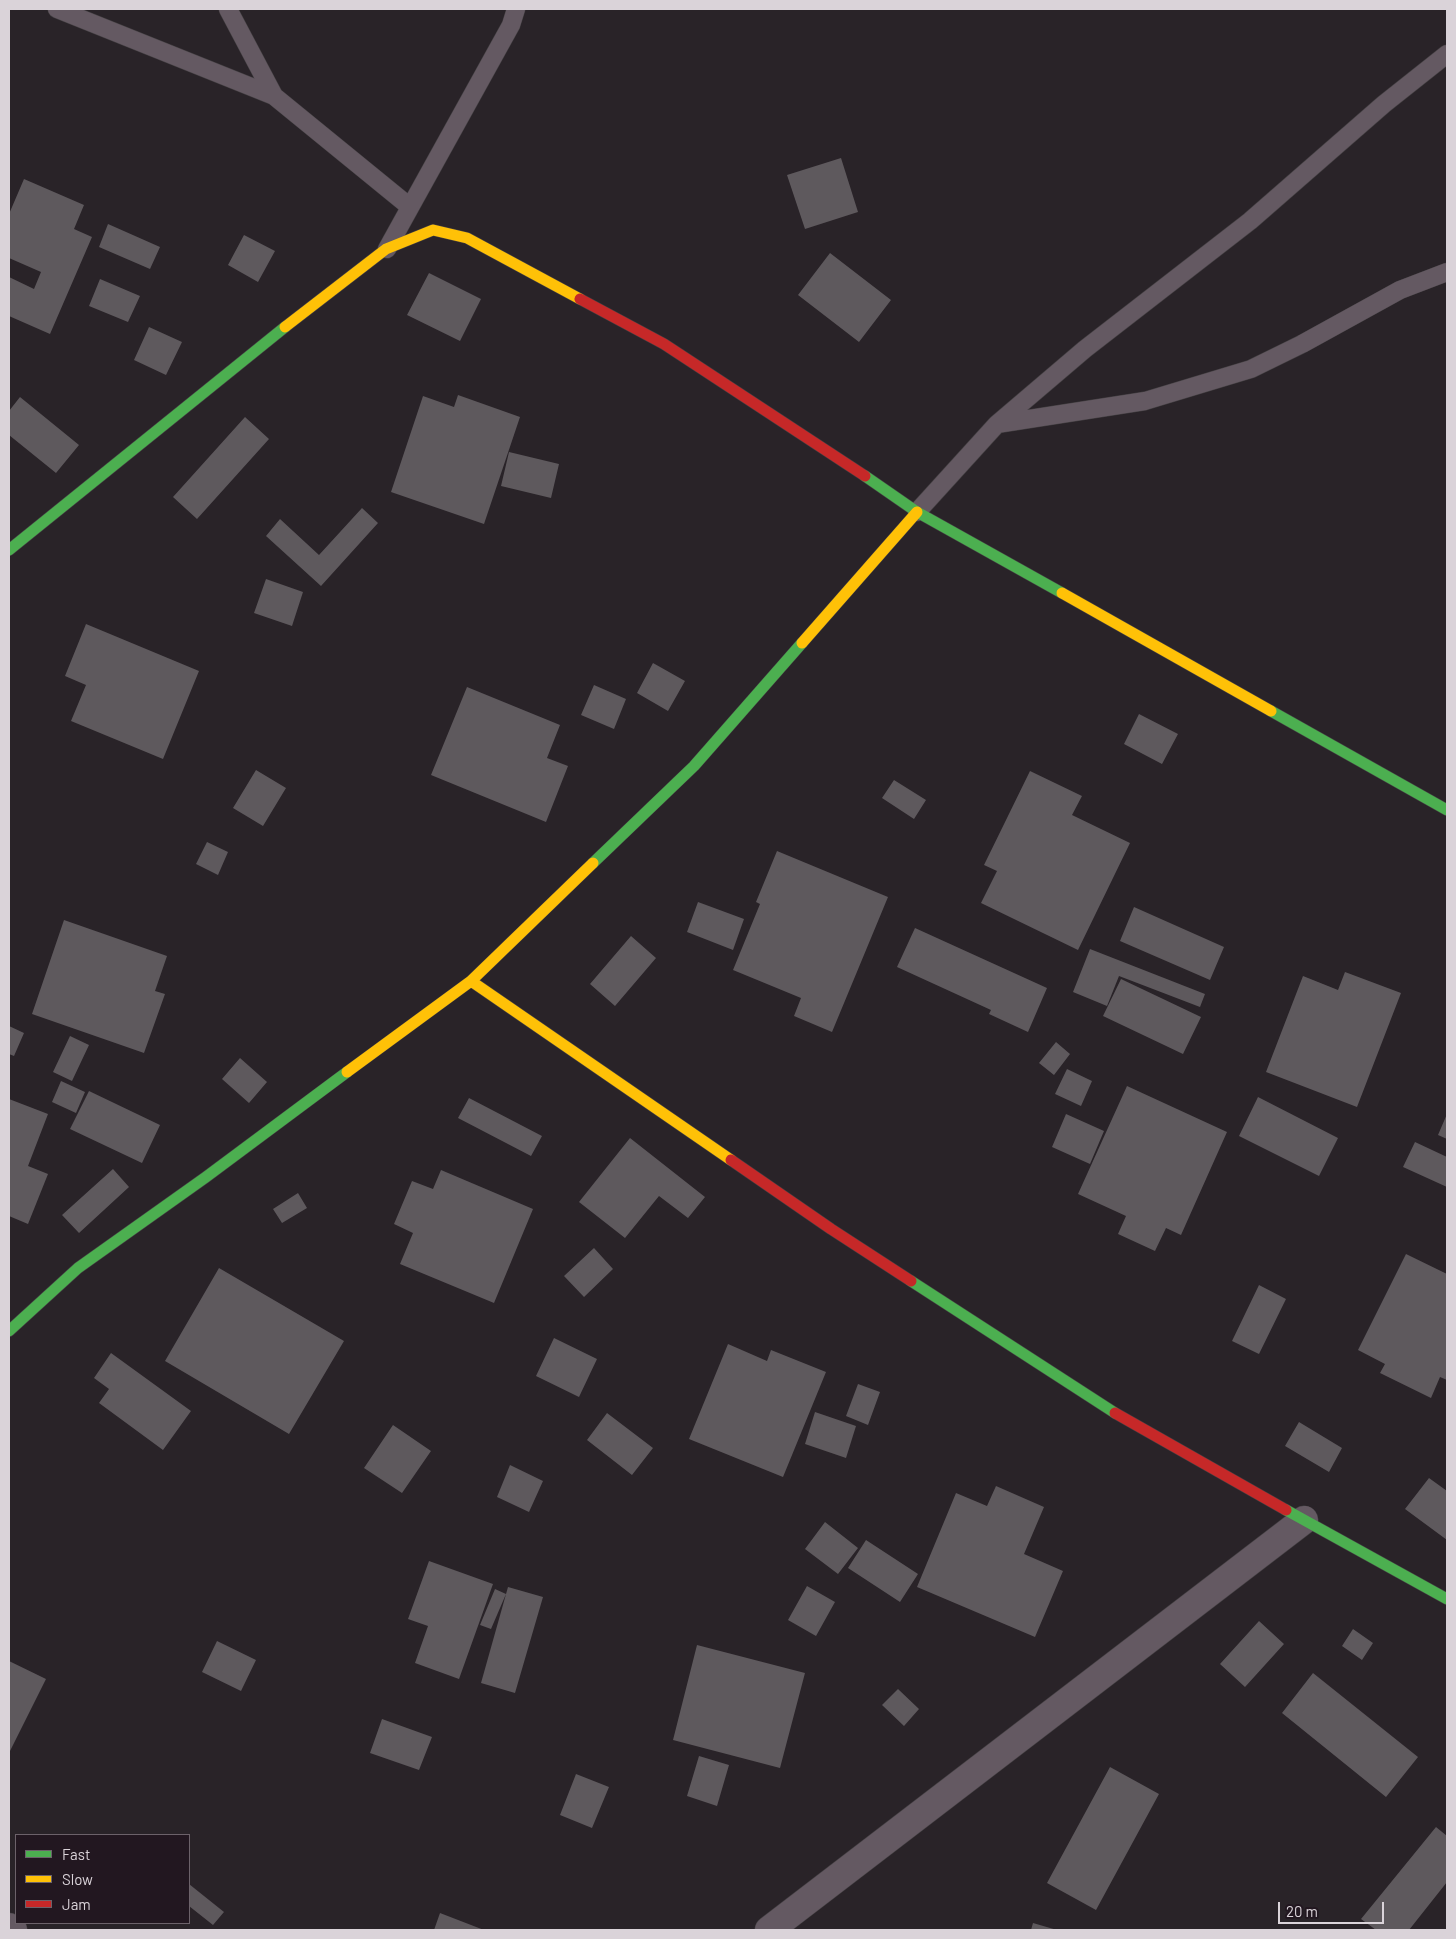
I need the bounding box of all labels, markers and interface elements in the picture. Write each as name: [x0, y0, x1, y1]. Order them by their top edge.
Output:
legend: [15, 1834, 190, 1924]
text: Fast: [62, 1845, 90, 1863]
text: Slow: [62, 1870, 93, 1888]
scale bar: [1281, 1892, 1387, 1924]
text: Jam: [62, 1895, 91, 1913]
text: 20 m: [1286, 1902, 1318, 1920]

